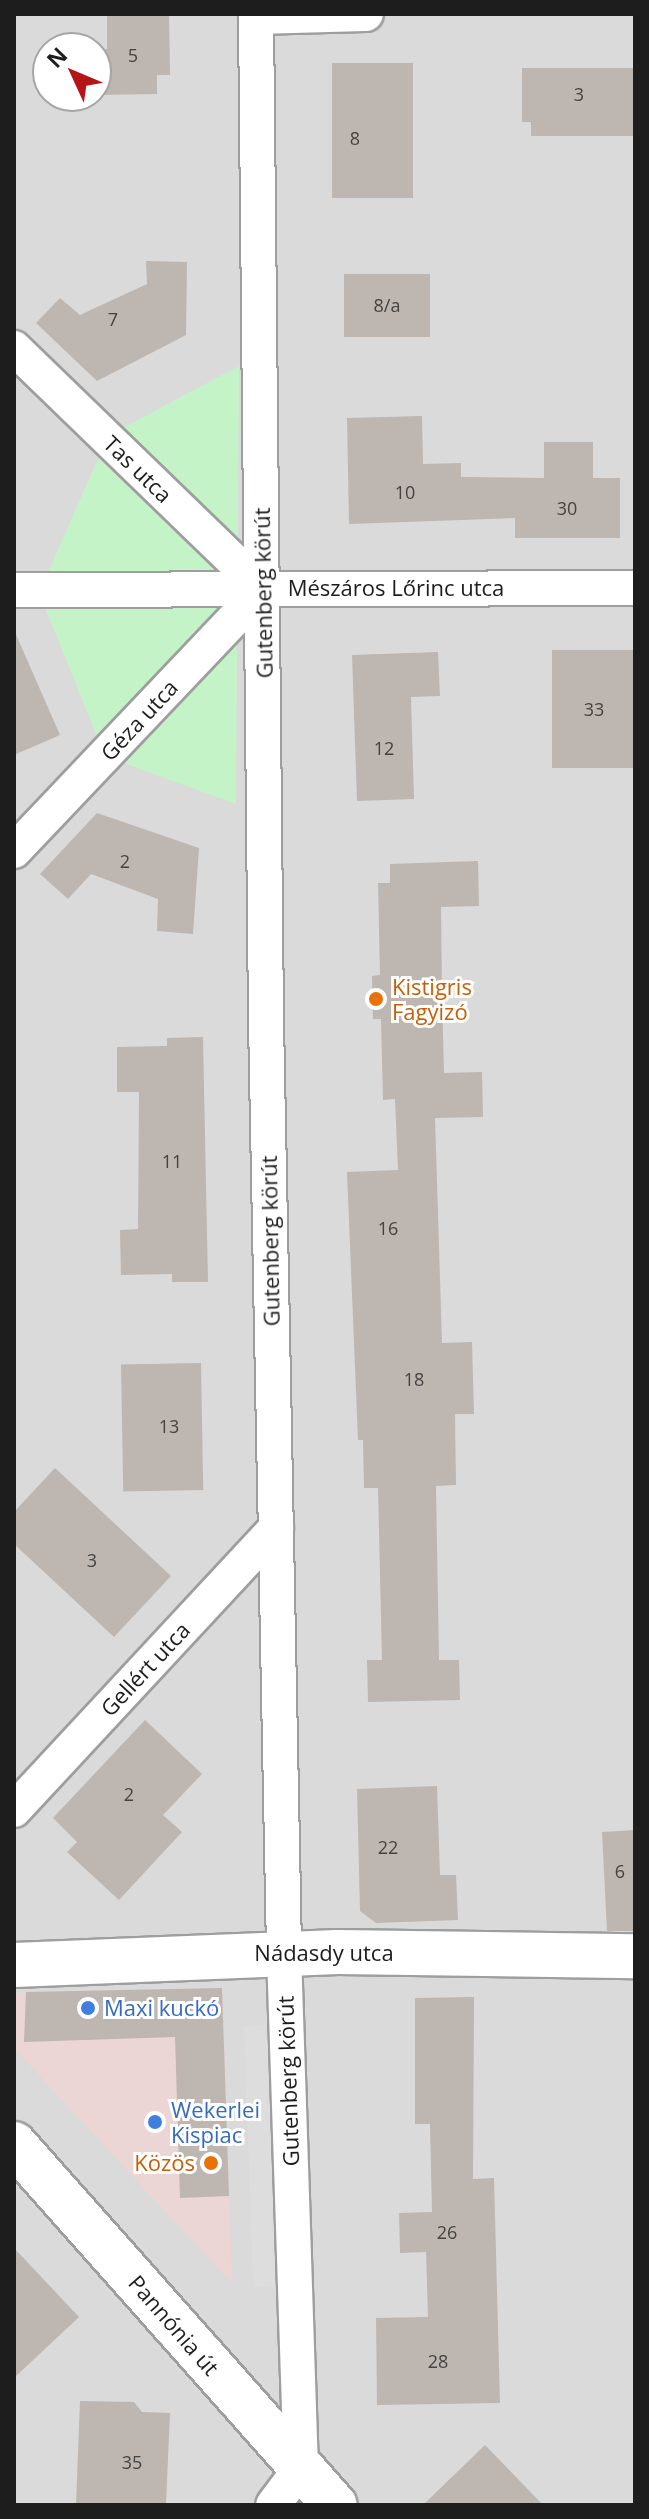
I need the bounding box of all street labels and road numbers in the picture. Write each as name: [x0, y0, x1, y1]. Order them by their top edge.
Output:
street label: Tas utca: [98, 430, 178, 508]
street label: Gutenberg körút: [248, 507, 278, 679]
street label: Mészáros Lőrinc utca: [288, 575, 504, 601]
street label: Géza utca: [95, 674, 183, 766]
street label: Gutenberg körút: [255, 1155, 285, 1327]
street label: Gellért utca: [95, 1617, 195, 1721]
street label: Nádasdy utca: [254, 1940, 394, 1966]
street label: Gutenberg körút: [272, 1995, 304, 2167]
street label: Pannónia út: [123, 2270, 225, 2380]

